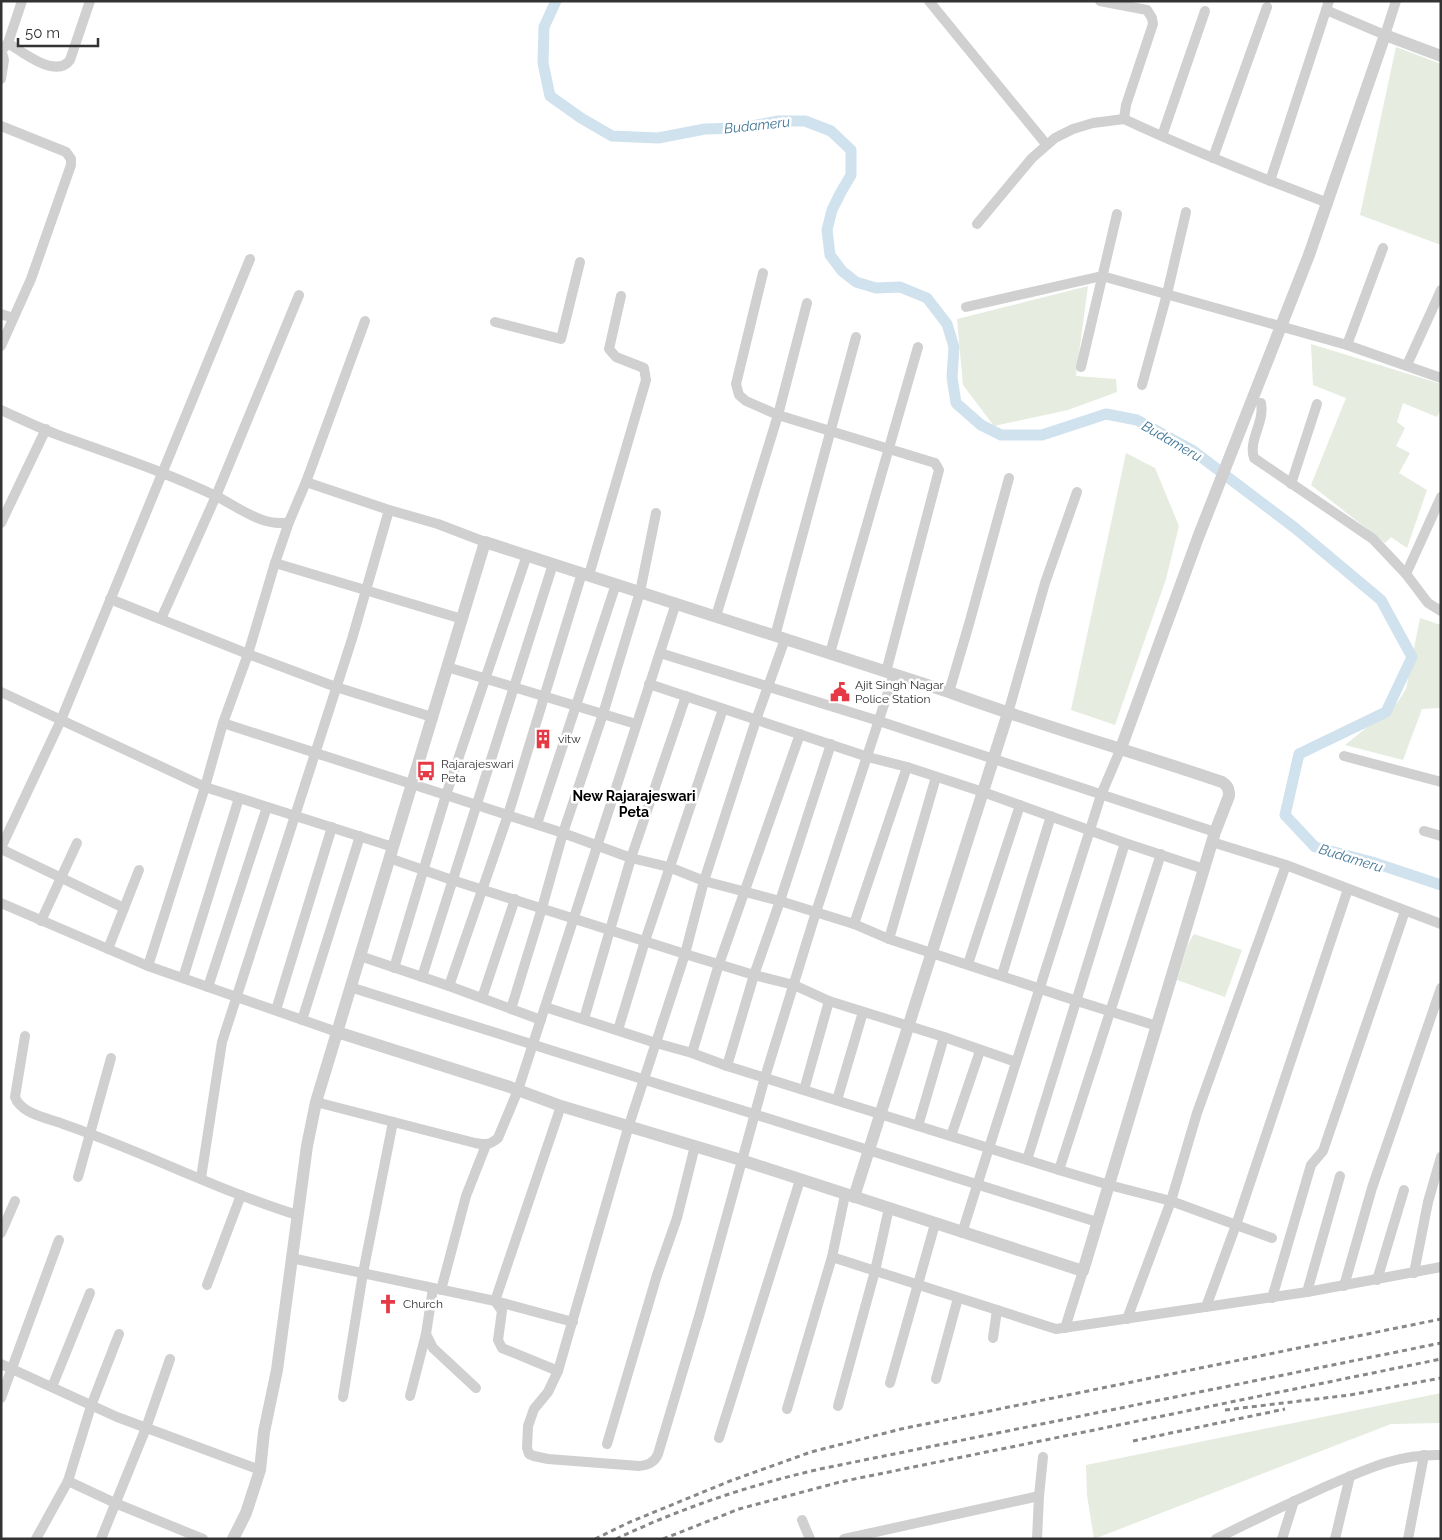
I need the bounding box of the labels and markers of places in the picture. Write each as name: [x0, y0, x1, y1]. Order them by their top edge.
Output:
place label: Ajit Singh Nagar Police Station: [855, 678, 945, 706]
public building icon: Ajit Singh Nagar Police Station: [829, 681, 851, 703]
building icon: vitw: [532, 728, 554, 750]
place label: vitw: [558, 732, 581, 746]
place label: Rajarajeswari Peta: [441, 757, 514, 785]
bus stop icon: Rajarajeswari Peta: [415, 760, 437, 782]
church icon: Church: [377, 1293, 399, 1315]
place label: Church: [403, 1297, 443, 1311]

